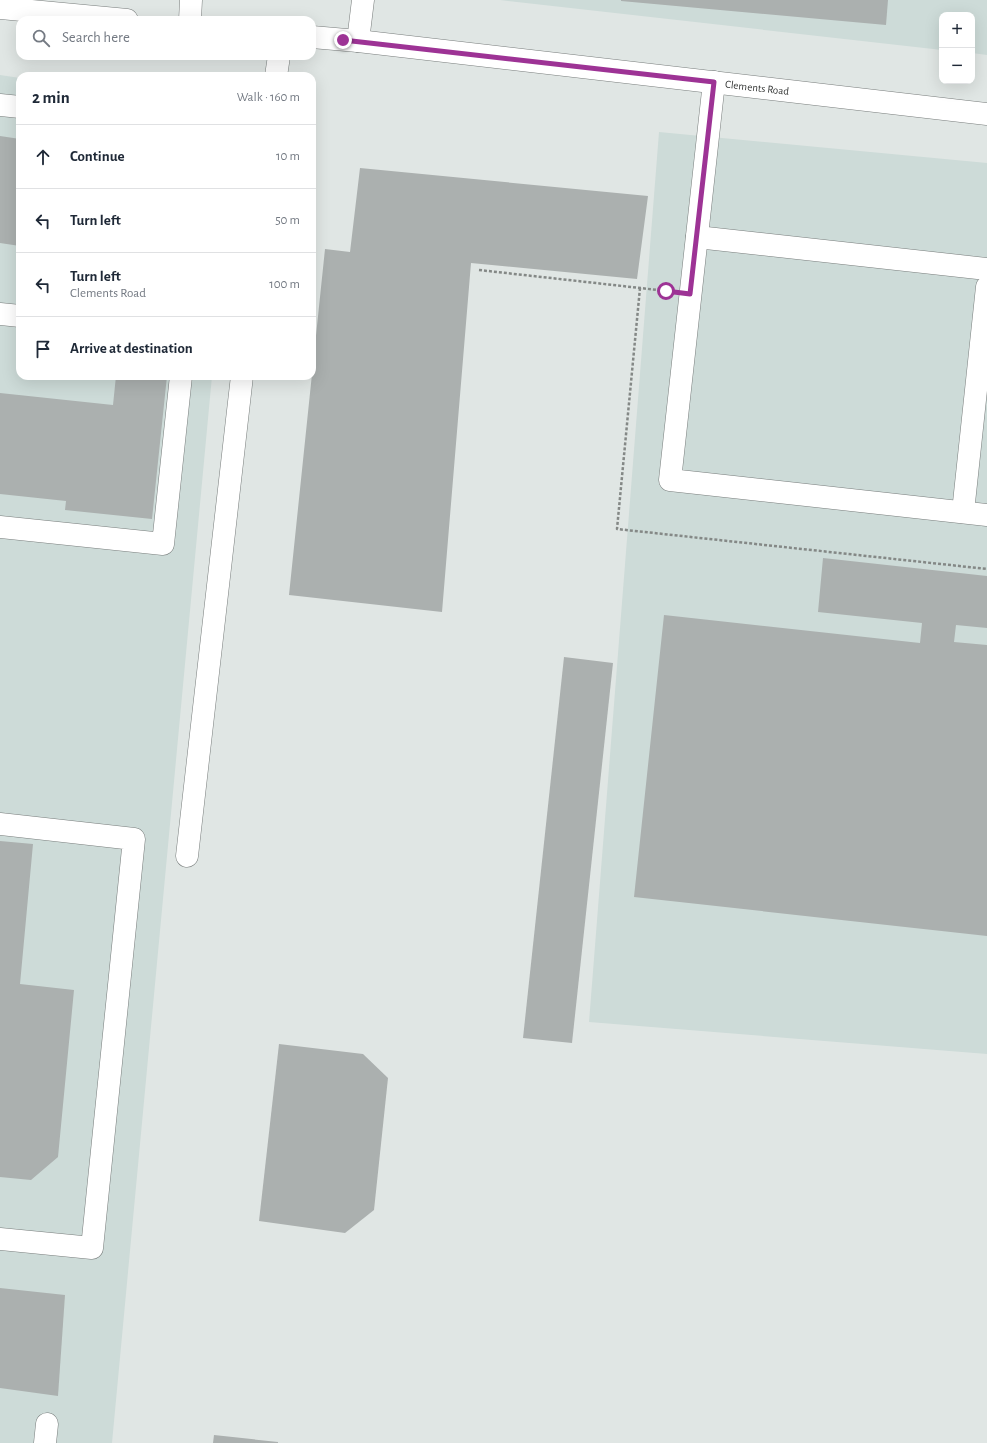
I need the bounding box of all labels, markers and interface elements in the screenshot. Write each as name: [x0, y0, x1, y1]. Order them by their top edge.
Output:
map controls: [939, 12, 975, 84]
button: +: [939, 12, 975, 48]
search box: [16, 16, 316, 60]
icon: search: [30, 27, 52, 49]
text: Search here: [62, 30, 130, 45]
route end: [334, 31, 352, 49]
button: −: [939, 48, 975, 84]
street label: Clements Road: [724, 79, 790, 97]
text: 2 min: [32, 89, 70, 106]
text: Walk · 160 m: [237, 91, 300, 104]
icon: ahead: [32, 146, 54, 168]
text: Continue: [70, 149, 125, 164]
text: 10 m: [276, 150, 300, 163]
icon: left: [32, 210, 54, 232]
text: Turn left: [70, 213, 121, 228]
text: 50 m: [275, 214, 300, 227]
text: Turn left: [70, 269, 121, 284]
icon: left: [32, 274, 54, 296]
text: 100 m: [269, 278, 300, 291]
route start: [657, 282, 675, 300]
text: Clements Road: [70, 287, 146, 300]
icon: arrive: [32, 338, 54, 360]
text: Arrive at destination: [70, 341, 193, 356]

